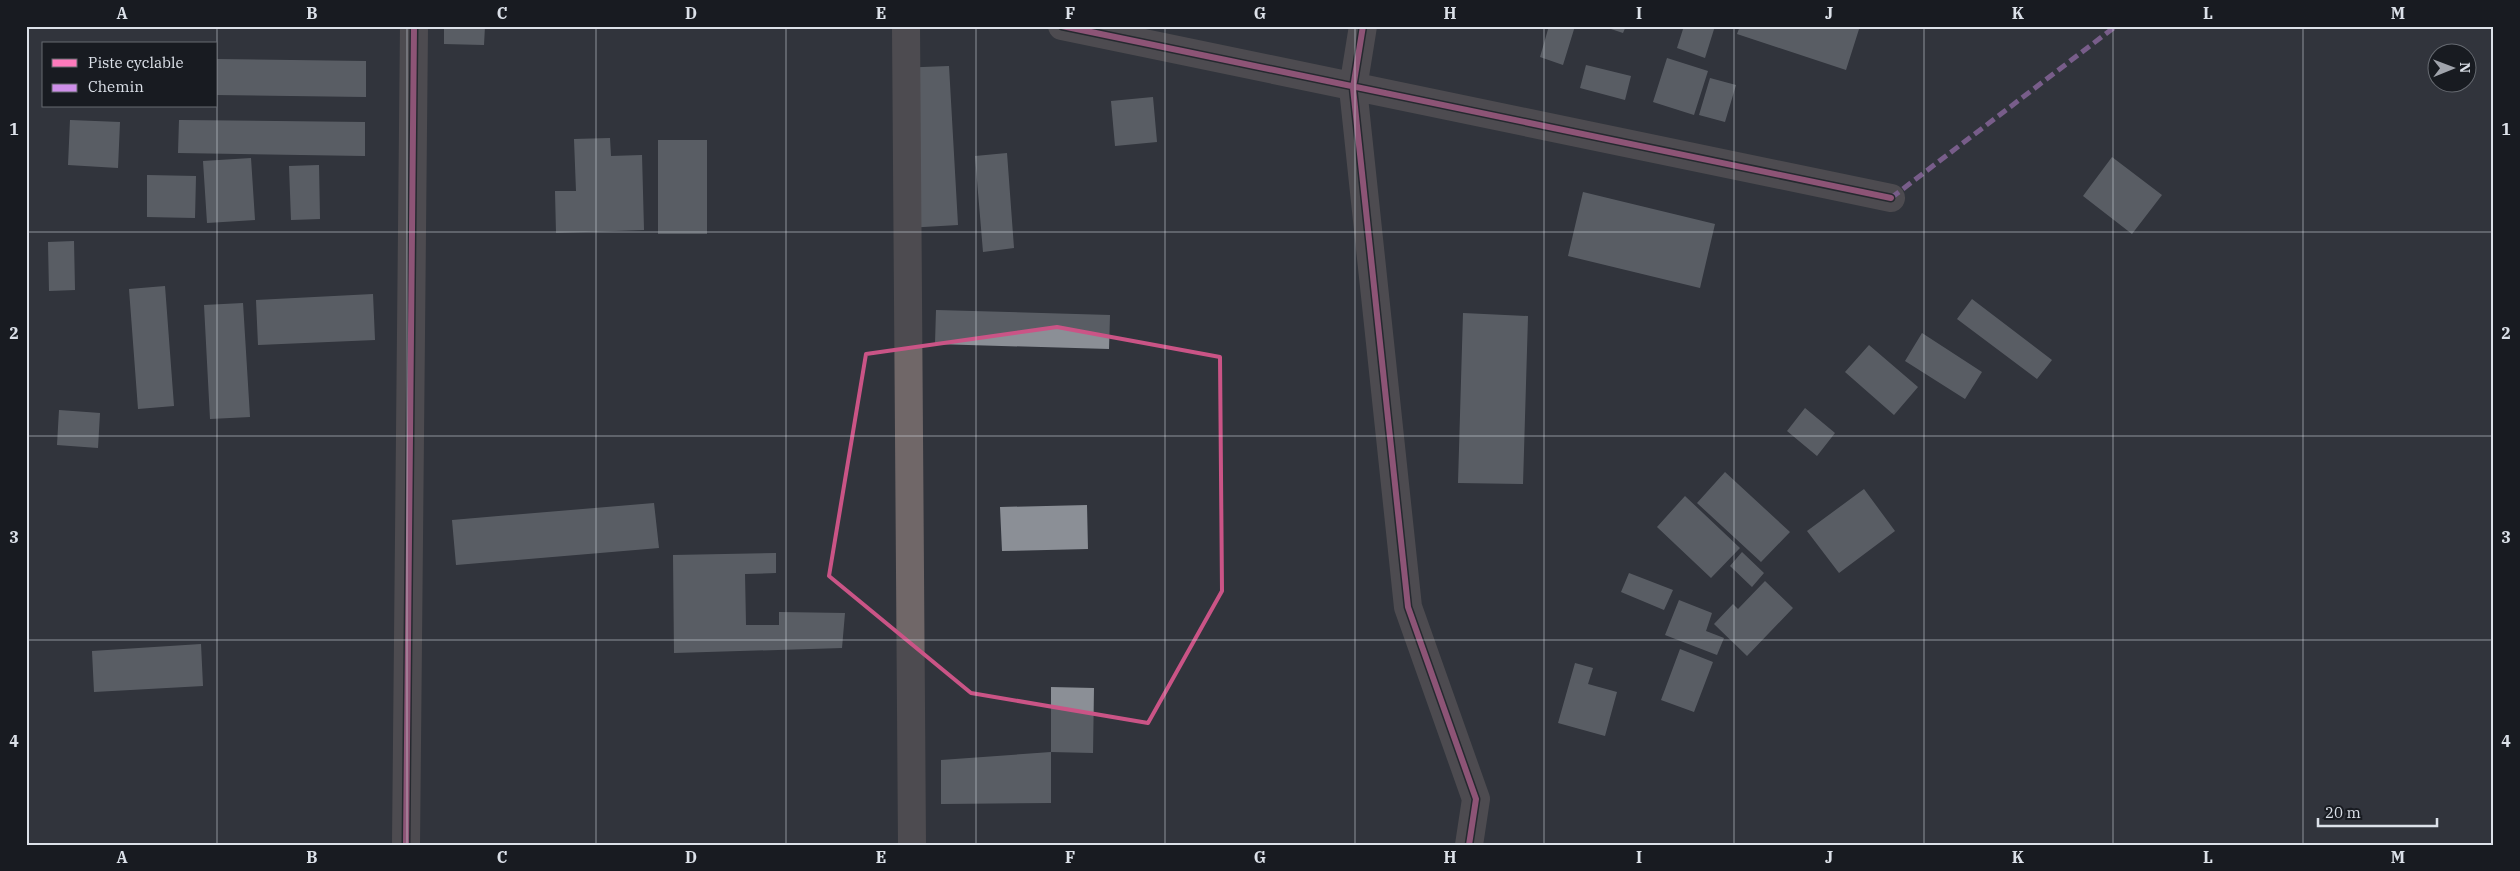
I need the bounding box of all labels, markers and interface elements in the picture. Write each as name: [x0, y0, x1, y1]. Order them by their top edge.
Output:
text: A: [116, 3, 128, 23]
text: B: [306, 3, 318, 23]
text: C: [497, 3, 507, 23]
text: D: [685, 3, 697, 23]
text: E: [876, 3, 886, 23]
text: F: [1065, 3, 1075, 23]
text: G: [1254, 3, 1266, 23]
text: H: [1444, 3, 1457, 23]
text: I: [1636, 3, 1642, 23]
text: J: [1825, 3, 1833, 23]
text: K: [2012, 3, 2025, 23]
text: L: [2203, 3, 2213, 23]
text: M: [2391, 3, 2405, 23]
legend: [42, 42, 218, 108]
north arrow: [2428, 42, 2478, 92]
text: Piste cyclable: [88, 53, 184, 72]
text: N: [2456, 62, 2474, 73]
text: Chemin: [88, 77, 144, 96]
text: 1: [9, 119, 19, 139]
text: 1: [2501, 119, 2511, 139]
text: 2: [9, 323, 19, 343]
text: 2: [2501, 323, 2511, 343]
text: 3: [9, 527, 19, 547]
text: 3: [2501, 527, 2511, 547]
text: 4: [9, 731, 19, 751]
text: 4: [2501, 731, 2511, 751]
scale bar: [2318, 796, 2436, 828]
text: 20 m: [2325, 803, 2361, 822]
text: A: [116, 847, 128, 867]
text: B: [306, 847, 318, 867]
text: C: [497, 847, 507, 867]
text: D: [685, 847, 697, 867]
text: E: [876, 847, 886, 867]
text: F: [1065, 847, 1075, 867]
text: G: [1254, 847, 1266, 867]
text: H: [1444, 847, 1457, 867]
text: I: [1636, 847, 1642, 867]
text: J: [1825, 847, 1833, 867]
text: K: [2012, 847, 2025, 867]
text: L: [2203, 847, 2213, 867]
text: M: [2391, 847, 2405, 867]

